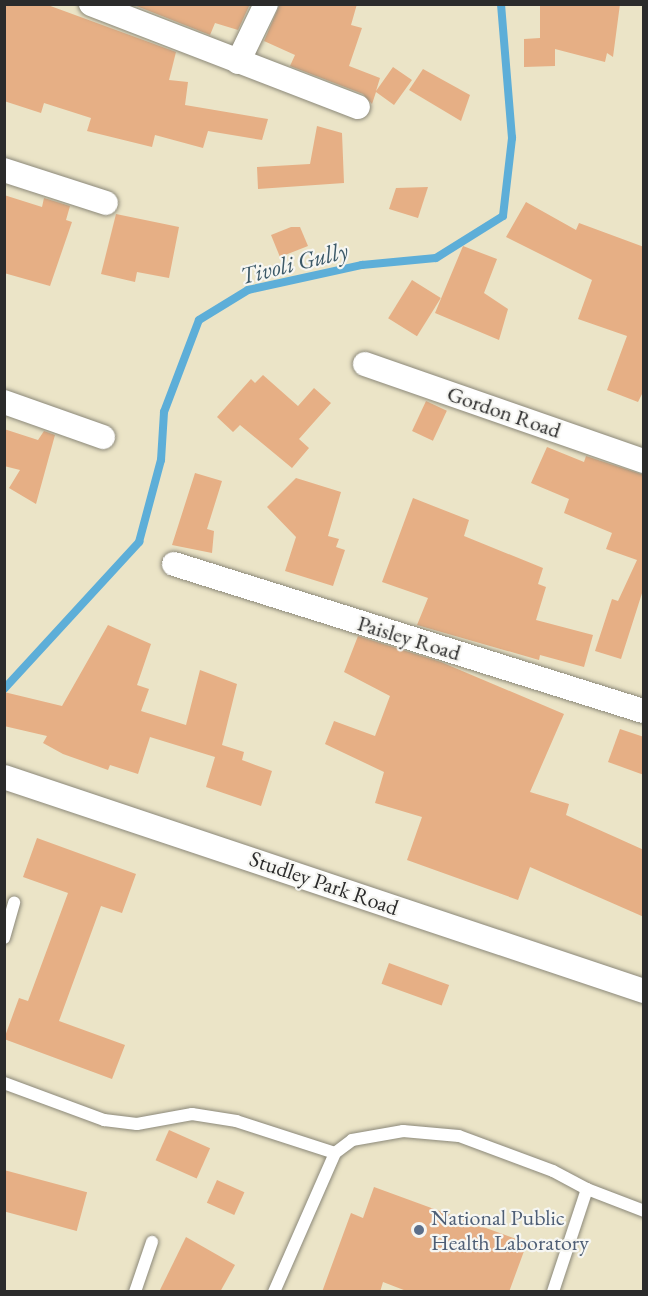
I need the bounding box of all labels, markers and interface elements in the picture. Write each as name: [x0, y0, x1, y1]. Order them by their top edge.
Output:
water label: Tivoli Gully: [237, 236, 351, 290]
street label: Gordon Road: [444, 380, 564, 444]
street label: Paisley Road: [354, 610, 464, 666]
street label: Studley Park Road: [246, 845, 402, 921]
place label: National Public Health Laboratory: [431, 1204, 589, 1256]
marker: National Public Health Laboratory: [412, 1223, 426, 1237]

